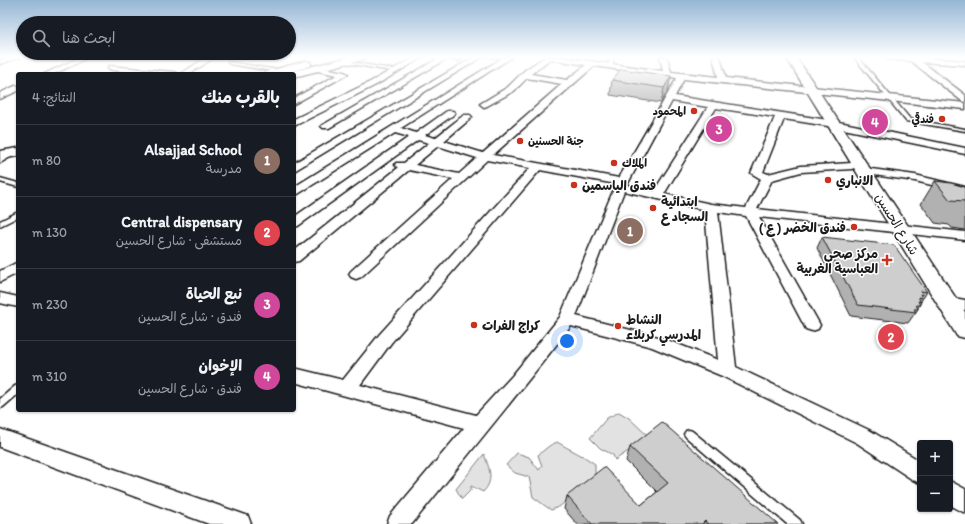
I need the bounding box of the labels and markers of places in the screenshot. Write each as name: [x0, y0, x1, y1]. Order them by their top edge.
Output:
place label: المحمود: [653, 105, 686, 119]
marker: المحمود: [689, 106, 699, 116]
pin: 4: [862, 107, 888, 137]
place label: فندقي: [912, 112, 934, 128]
pin: 3: [706, 114, 732, 144]
marker: فندقي: [937, 114, 947, 124]
place label: جنة الحسنين: [528, 135, 584, 148]
marker: جنة الحسنين: [515, 136, 525, 146]
place label: الملاك: [622, 157, 647, 170]
marker: الملاك: [609, 158, 619, 168]
place label: الانباري: [836, 173, 873, 191]
marker: الانباري: [823, 175, 833, 185]
place label: فندق الياسمين: [582, 178, 656, 194]
marker: فندق الياسمين: [569, 180, 579, 190]
place label: ابتدائية السجاد ع: [661, 194, 708, 226]
marker: ابتدائية السجاد ع: [648, 203, 658, 213]
pin: 1: [617, 216, 643, 246]
place label: فندق الخضر ( ع ): [759, 220, 846, 237]
marker: فندق الخضر ( ع ): [849, 222, 859, 232]
place label: مركز صحي العباسية الغربية: [797, 246, 878, 277]
marker: مركز صحي العباسية الغربية: [881, 254, 893, 266]
place label: النشاط المدرسي كربلاء: [626, 312, 701, 347]
place label: كراج الفرات: [482, 318, 540, 334]
marker: كراج الفرات: [469, 320, 479, 330]
marker: النشاط المدرسي كربلاء: [613, 321, 623, 331]
pin: 2: [878, 322, 904, 352]

